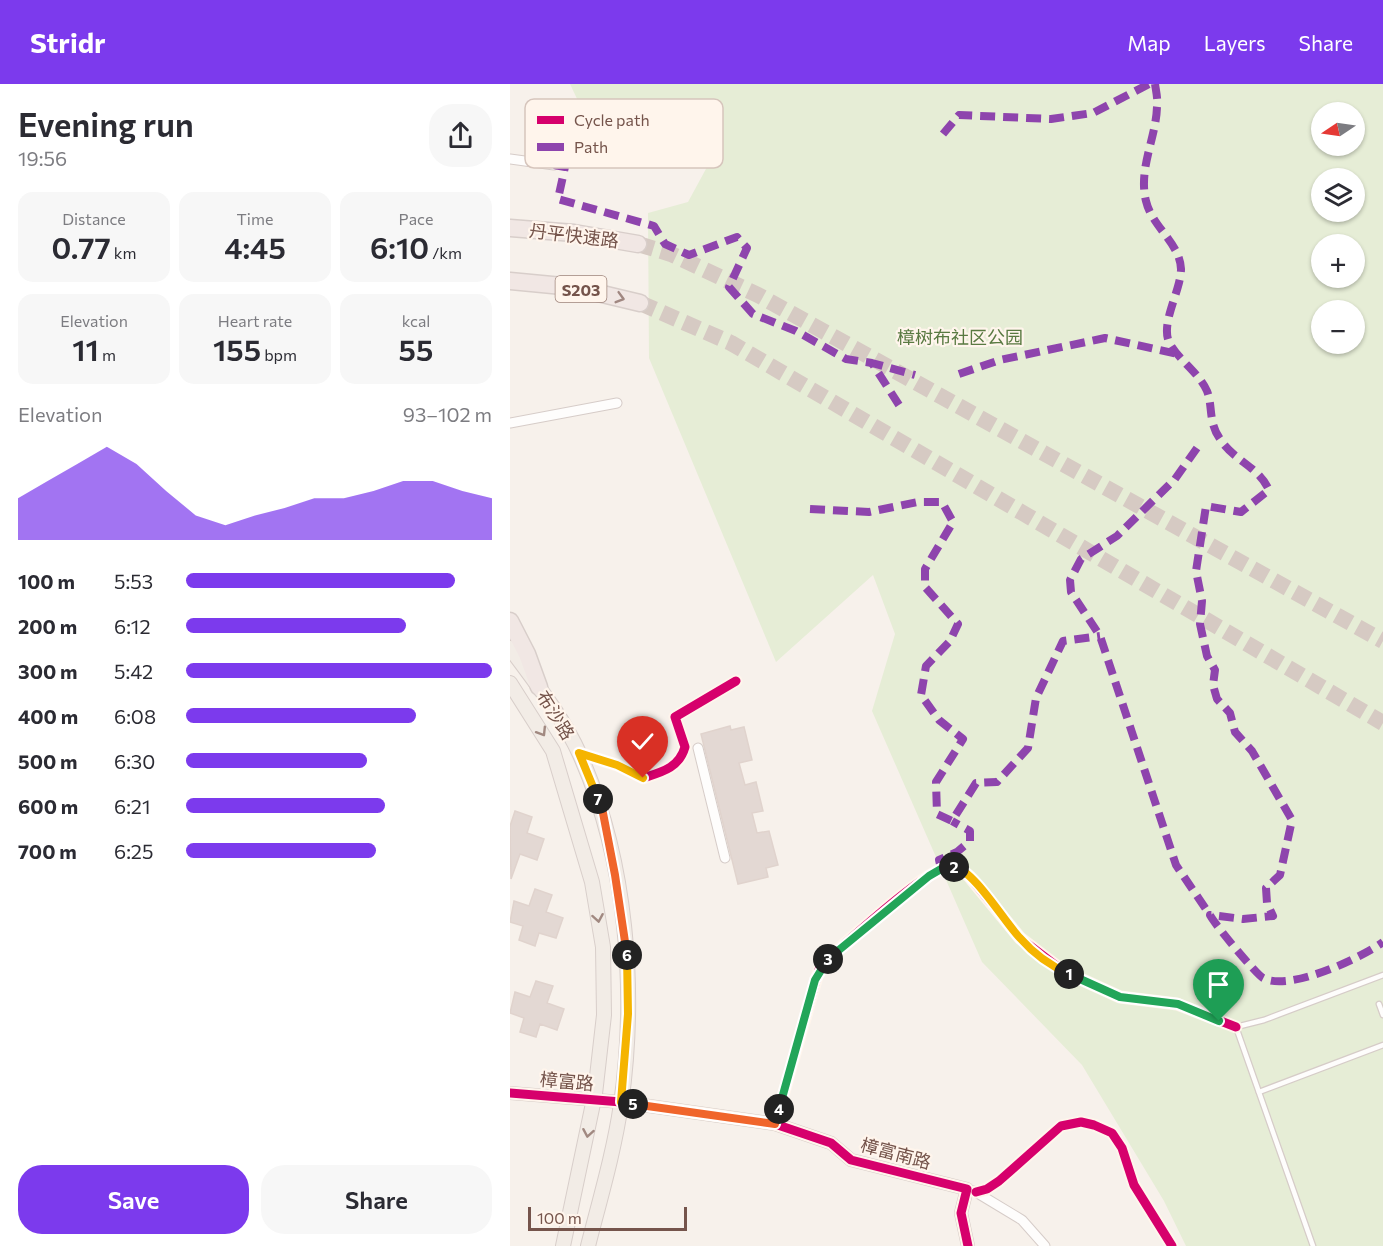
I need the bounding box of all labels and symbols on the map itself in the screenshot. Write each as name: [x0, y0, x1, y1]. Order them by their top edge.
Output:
legend: [525, 99, 723, 168]
north arrow: [1311, 102, 1365, 156]
text: Cycle path: [574, 110, 650, 129]
text: Path: [574, 137, 608, 156]
street label: 丹平快速路: [528, 219, 620, 251]
road number: S203: [556, 276, 607, 302]
one-way arrow: [614, 291, 625, 303]
park label: 樟树布社区公园: [897, 326, 1023, 348]
street label: 布沙路: [532, 686, 580, 744]
pin: [617, 716, 668, 778]
one-way arrow: [534, 726, 545, 737]
pin: 7: [583, 784, 613, 814]
pin: 2: [939, 852, 969, 882]
one-way arrow: [591, 913, 604, 923]
pin: 6: [612, 940, 642, 970]
pin: 3: [813, 944, 843, 974]
pin: 1: [1054, 959, 1084, 989]
pin: [1193, 959, 1244, 1021]
street label: 樟富路: [539, 1068, 595, 1094]
pin: 5: [618, 1089, 648, 1119]
pin: 4: [764, 1094, 794, 1124]
one-way arrow: [582, 1127, 595, 1137]
street label: 樟富南路: [858, 1133, 934, 1173]
scale bar: [528, 1204, 687, 1232]

